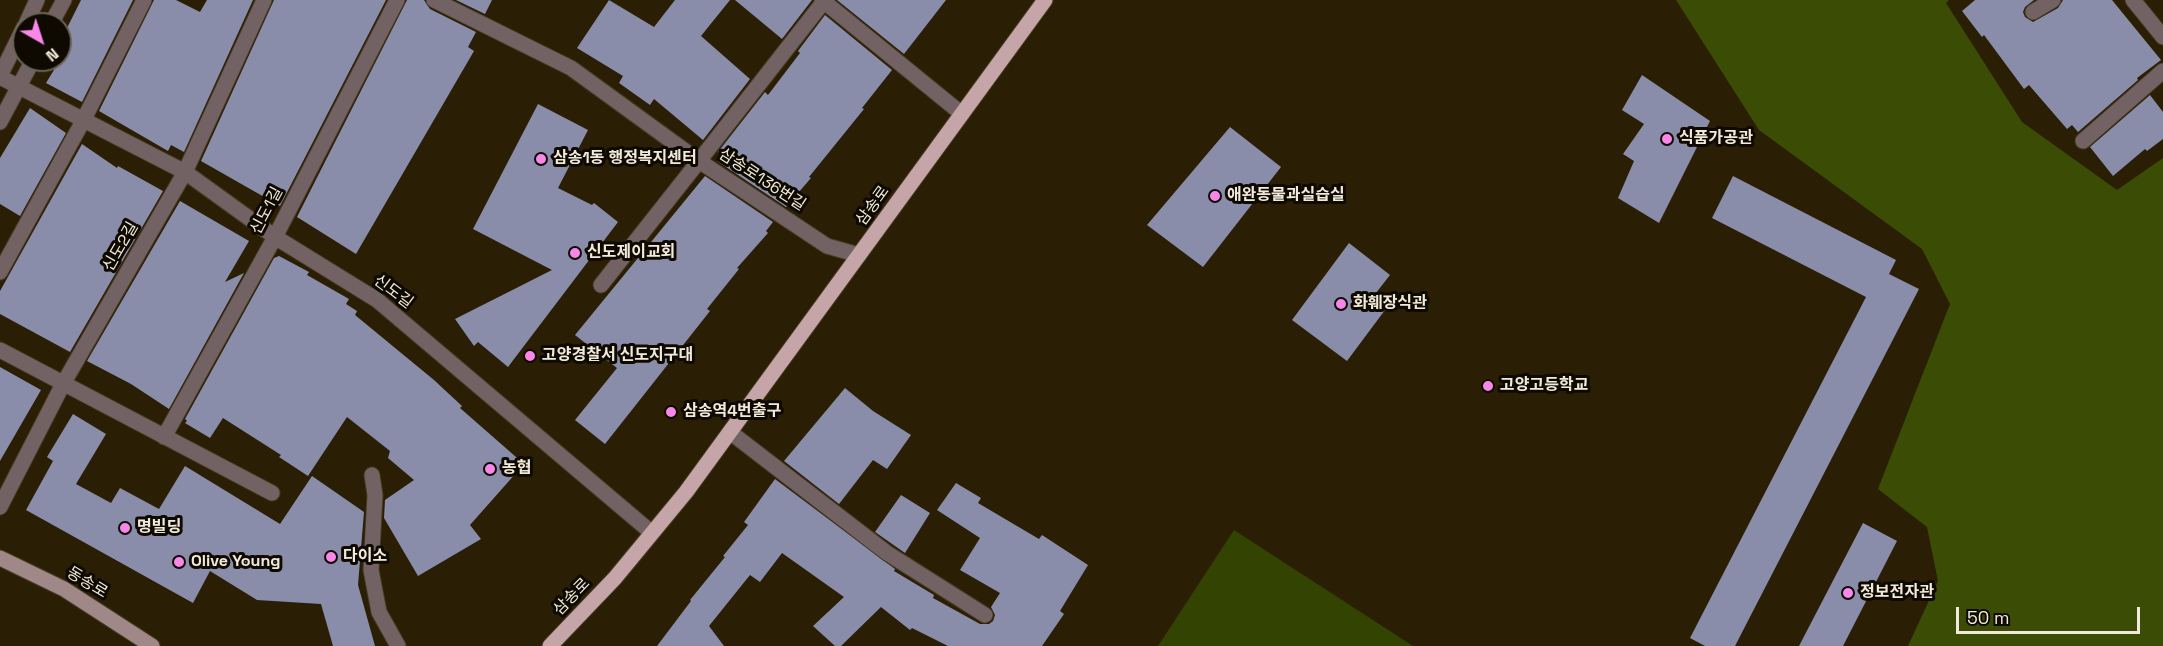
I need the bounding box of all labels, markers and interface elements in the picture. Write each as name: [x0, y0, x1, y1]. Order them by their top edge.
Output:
north arrow: [12, 12, 72, 72]
text: N: [42, 43, 63, 66]
place label: 식품가공관: [1679, 129, 1753, 149]
marker: 식품가공관: [1660, 132, 1674, 146]
street label: 삼송로136번길: [715, 145, 809, 215]
place label: 삼송1동 행정복지센터: [553, 149, 697, 169]
marker: 삼송1동 행정복지센터: [534, 152, 548, 166]
street label: 삼송로: [852, 182, 894, 230]
street label: 신도1길: [247, 184, 287, 238]
place label: 애완동물과실습실: [1227, 186, 1345, 206]
marker: 애완동물과실습실: [1208, 189, 1222, 203]
street label: 신도2길: [99, 219, 143, 275]
place label: 신도제이교회: [587, 243, 675, 263]
marker: 신도제이교회: [568, 246, 582, 260]
street label: 신도길: [370, 271, 416, 313]
place label: 화훼장식관: [1353, 294, 1427, 314]
marker: 화훼장식관: [1334, 297, 1348, 311]
place label: 고양경찰서 신도지구대: [542, 346, 693, 366]
marker: 고양경찰서 신도지구대: [523, 349, 537, 363]
place label: 고양고등학교: [1500, 376, 1588, 396]
marker: 고양고등학교: [1481, 379, 1495, 393]
place label: 삼송역4번출구: [683, 402, 781, 422]
marker: 삼송역4번출구: [664, 405, 678, 419]
place label: 농협: [502, 459, 531, 479]
marker: 농협: [483, 462, 497, 476]
place label: 명빌딩: [137, 518, 181, 538]
marker: 명빌딩: [118, 521, 132, 535]
place label: 다이소: [343, 547, 387, 567]
marker: 다이소: [324, 550, 338, 564]
place label: Olive Young: [191, 552, 280, 572]
marker: Olive Young: [172, 555, 186, 569]
street label: 동송로: [63, 563, 111, 603]
street label: 삼송로: [550, 574, 594, 620]
place label: 정보전자관: [1860, 583, 1934, 603]
marker: 정보전자관: [1841, 586, 1855, 600]
scale bar: [1959, 595, 2144, 633]
text: 50 m: [1967, 606, 2009, 629]

